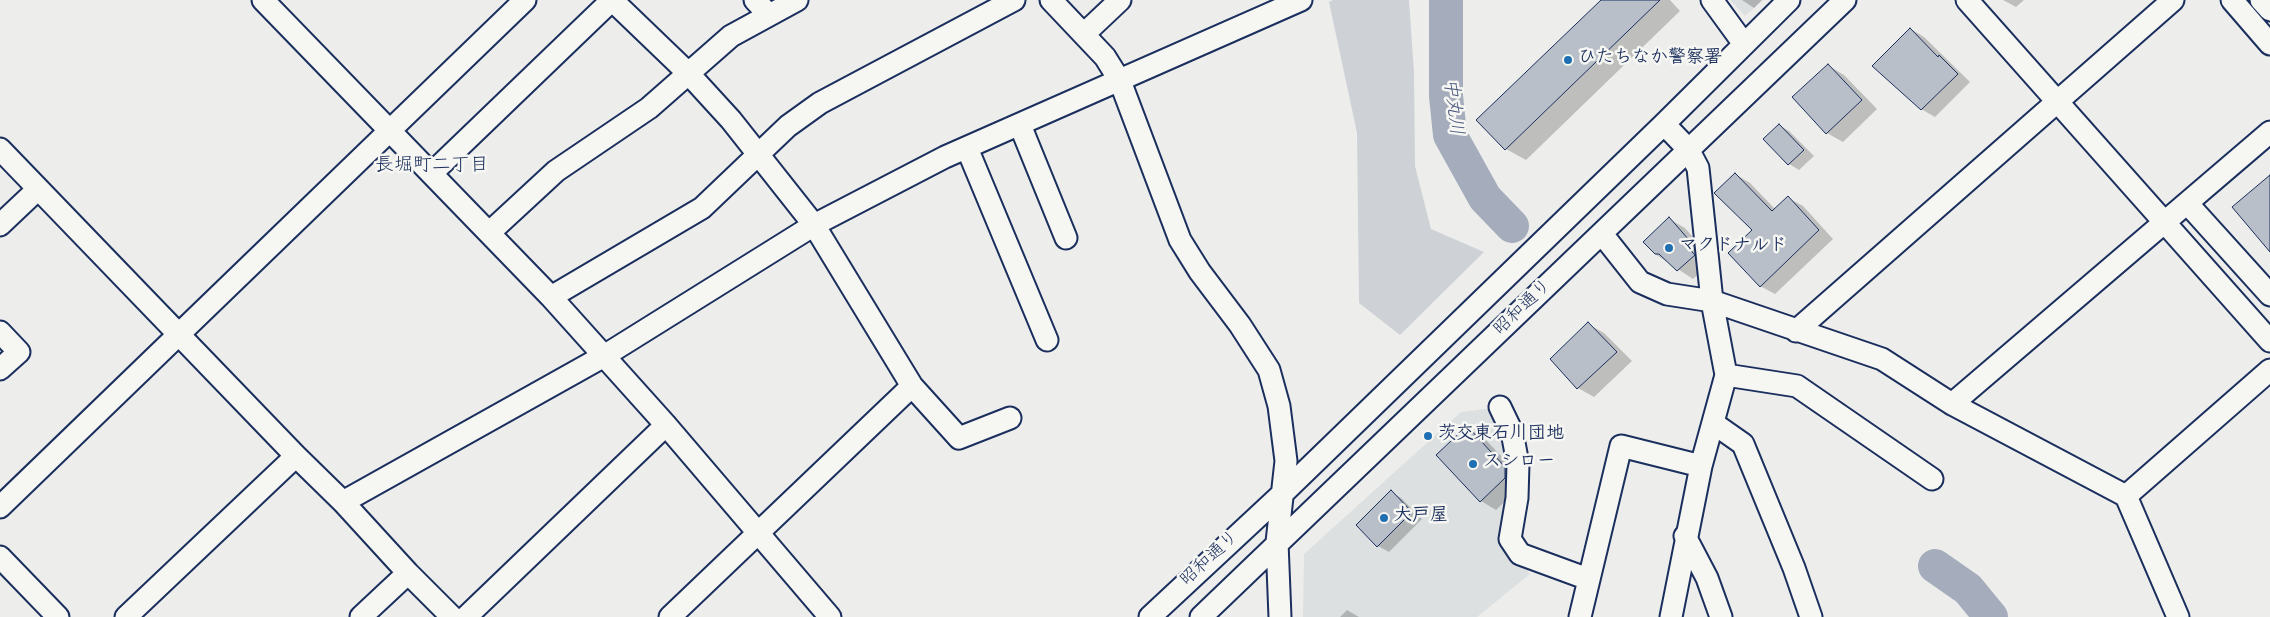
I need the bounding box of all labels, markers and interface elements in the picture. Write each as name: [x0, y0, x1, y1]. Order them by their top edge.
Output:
place label: ひたちなか警察署: [1578, 49, 1722, 71]
marker: ひたちなか警察署: [1562, 54, 1574, 66]
water label: 中丸川: [1436, 77, 1466, 137]
district label: 長堀町二丁目: [375, 156, 489, 178]
place label: マクドナルド: [1679, 237, 1787, 259]
marker: マクドナルド: [1663, 242, 1675, 254]
street label: 昭和通り: [1491, 276, 1557, 342]
place label: 茨交東石川団地: [1438, 425, 1564, 447]
marker: 茨交東石川団地: [1422, 430, 1434, 442]
place label: スシロー: [1483, 453, 1555, 475]
marker: スシロー: [1467, 458, 1479, 470]
place label: 大戸屋: [1394, 507, 1448, 529]
marker: 大戸屋: [1378, 512, 1390, 524]
street label: 昭和通り: [1177, 528, 1245, 592]

